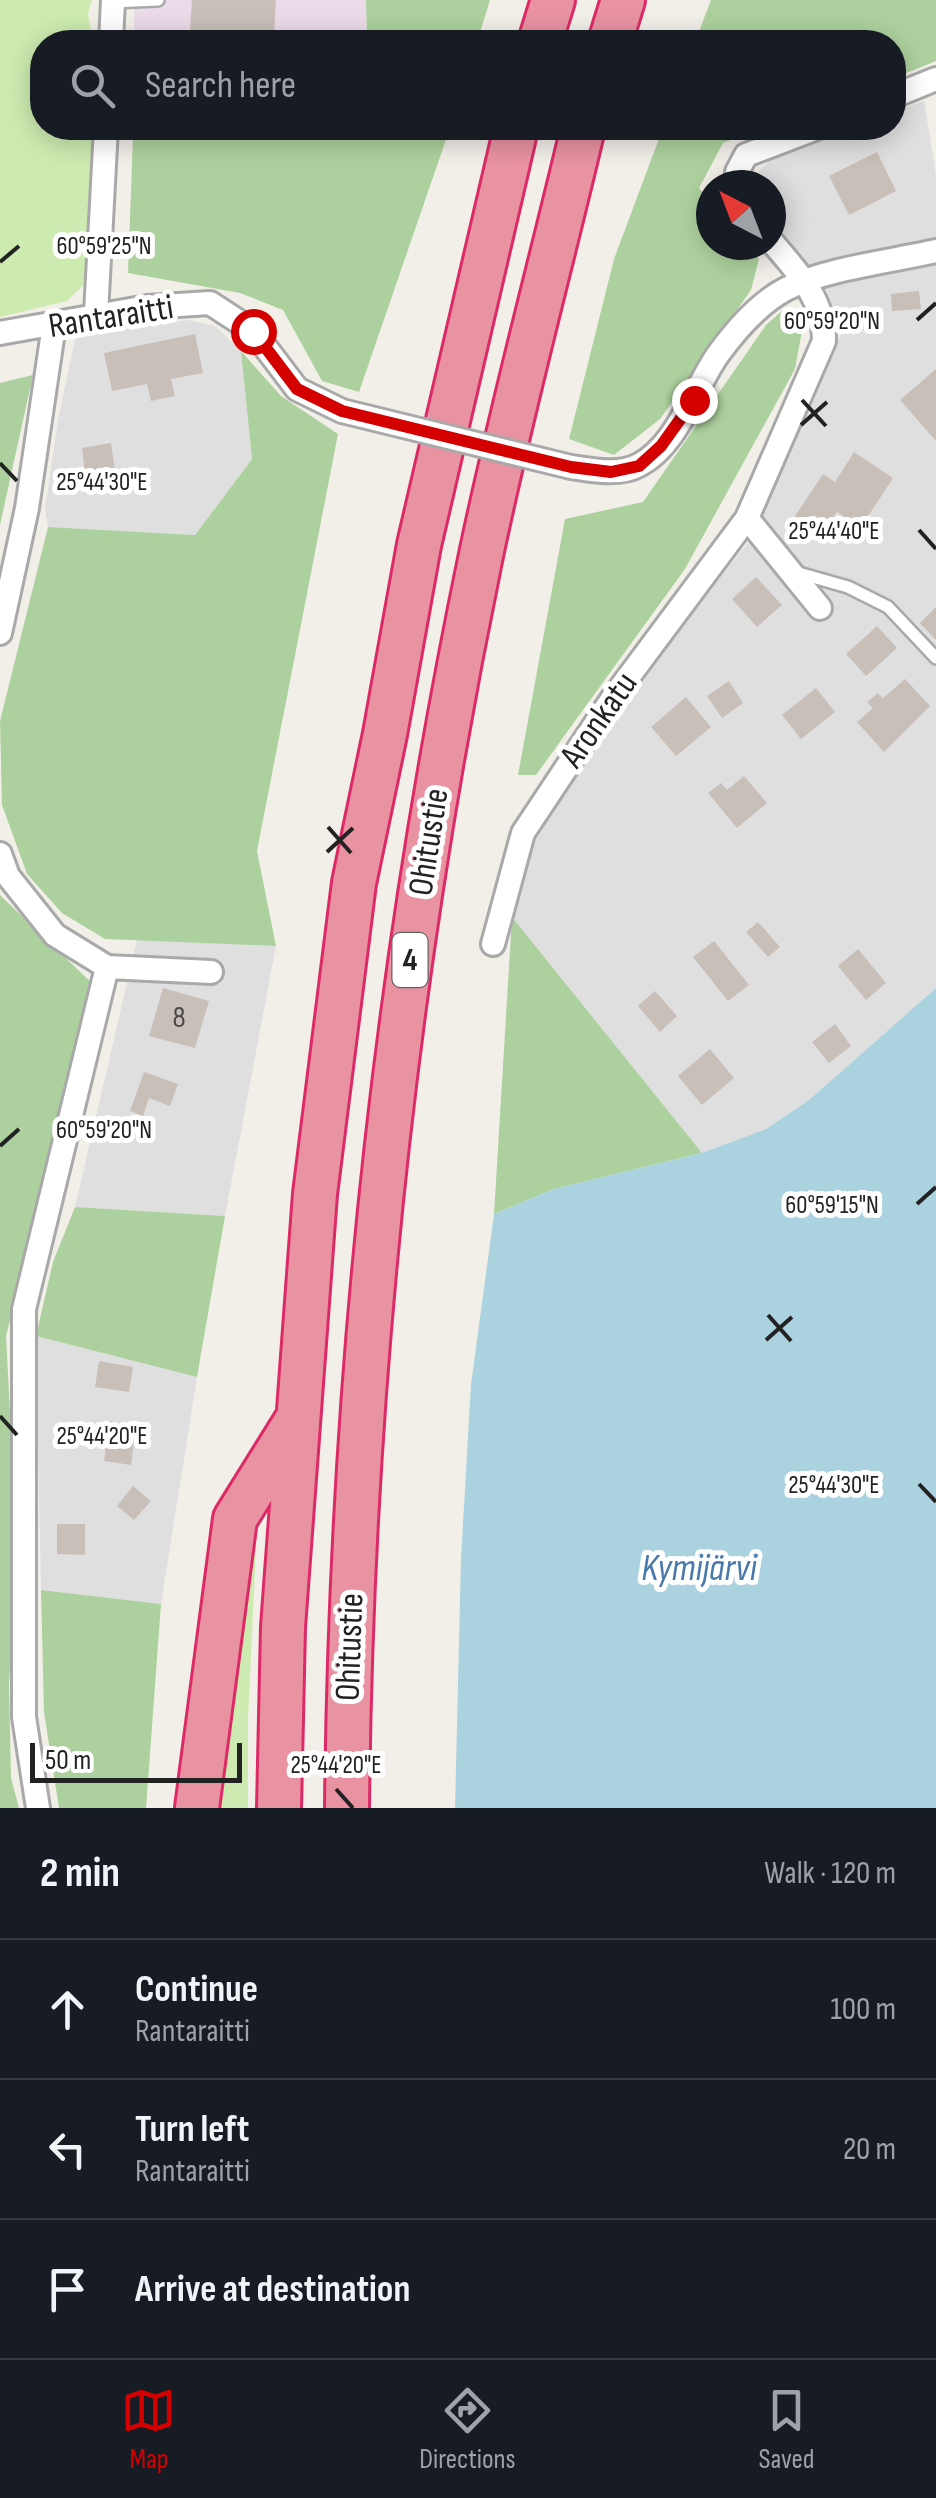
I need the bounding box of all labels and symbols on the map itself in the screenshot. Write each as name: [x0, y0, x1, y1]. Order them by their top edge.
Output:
north arrow: [696, 170, 786, 260]
text: 60°59'25"N: [57, 231, 151, 262]
street label: Rantaraitti: [46, 286, 176, 348]
text: 60°59'20"N: [784, 306, 880, 337]
route start: [231, 309, 277, 355]
route end: [672, 378, 718, 424]
text: 25°44'30"E: [56, 467, 148, 498]
text: 25°44'40"E: [788, 516, 880, 547]
street label: Aronkatu: [550, 664, 647, 777]
street label: Ohitustie: [399, 785, 459, 899]
road number: 4: [392, 933, 428, 987]
house number: 8: [172, 1000, 186, 1036]
text: 60°59'20"N: [56, 1115, 152, 1146]
text: 60°59'15"N: [785, 1190, 879, 1221]
text: 25°44'20"E: [56, 1421, 148, 1452]
text: 25°44'30"E: [788, 1470, 880, 1501]
water label: Kymijärvi: [641, 1546, 758, 1591]
street label: Ohitustie: [327, 1592, 373, 1702]
scale bar: [30, 1738, 242, 1782]
text: 25°44'20"E: [290, 1750, 382, 1781]

